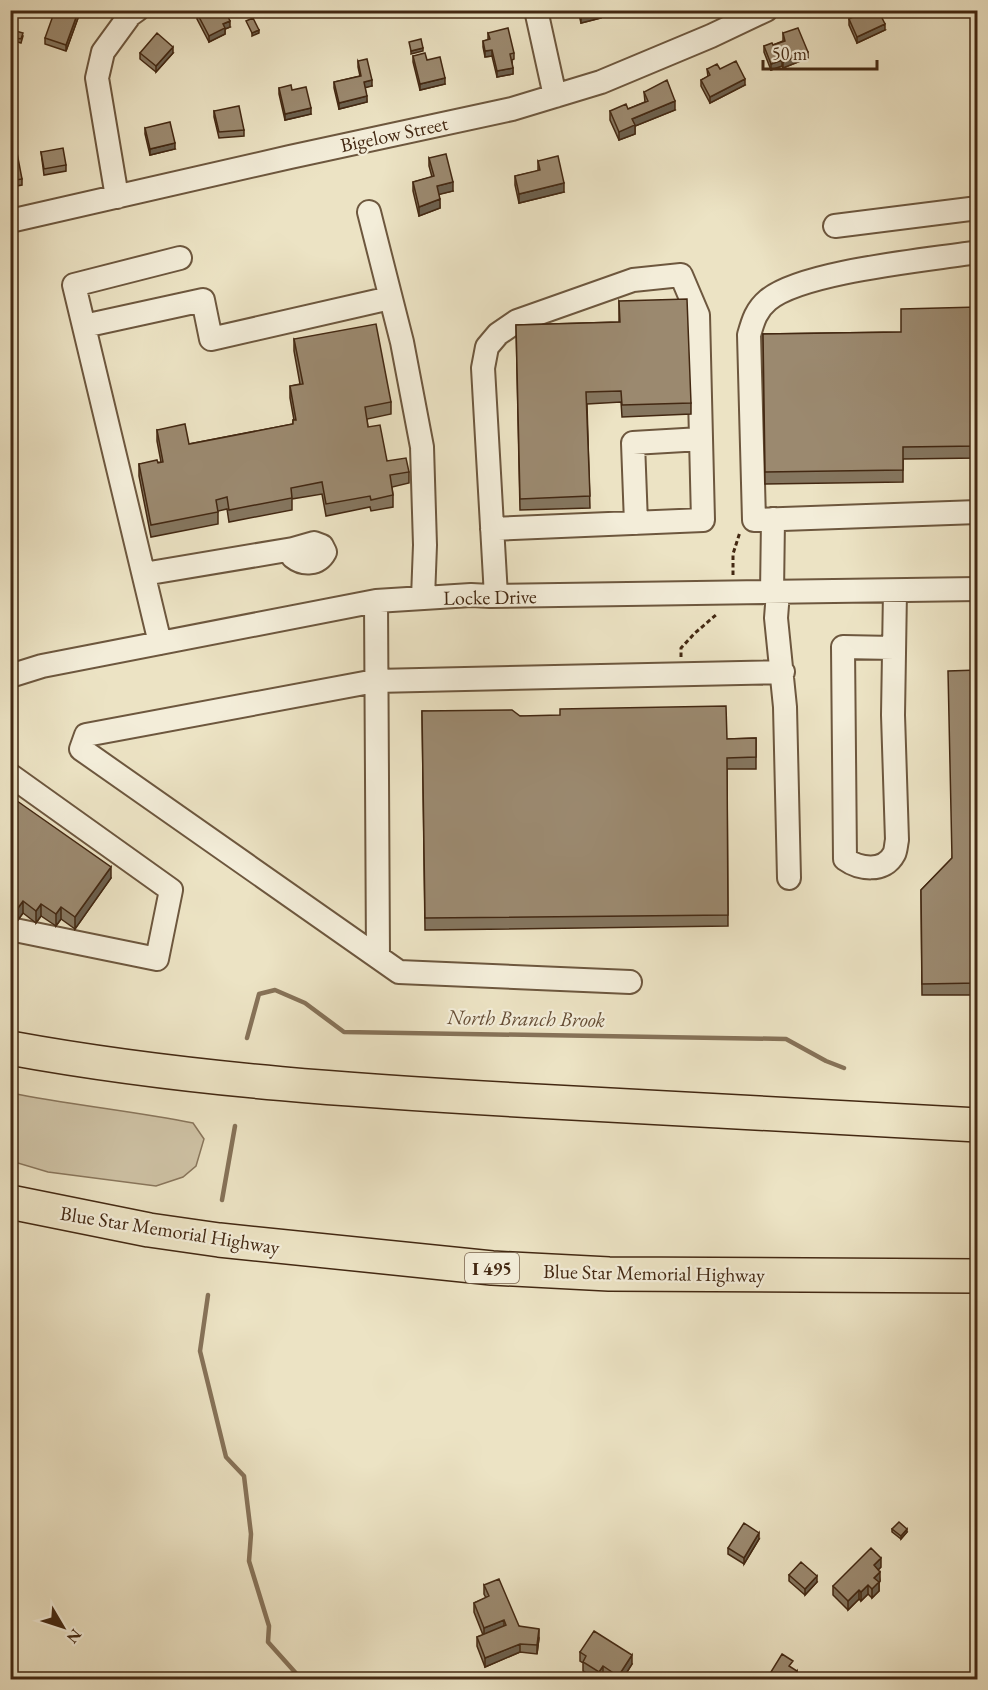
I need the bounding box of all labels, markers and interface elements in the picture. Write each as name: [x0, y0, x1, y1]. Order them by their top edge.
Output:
scale bar: [763, 33, 877, 71]
text: 50 m: [772, 42, 807, 65]
street label: Bigelow Street: [338, 110, 451, 158]
street label: Locke Drive: [443, 583, 537, 611]
water label: North Branch Brook: [446, 1003, 606, 1033]
street label: Blue Star Memorial Highway: [58, 1200, 282, 1260]
road number: I 495: [465, 1253, 519, 1283]
street label: Blue Star Memorial Highway: [543, 1258, 765, 1288]
north arrow: [33, 1597, 93, 1657]
text: N: [62, 1624, 87, 1648]

